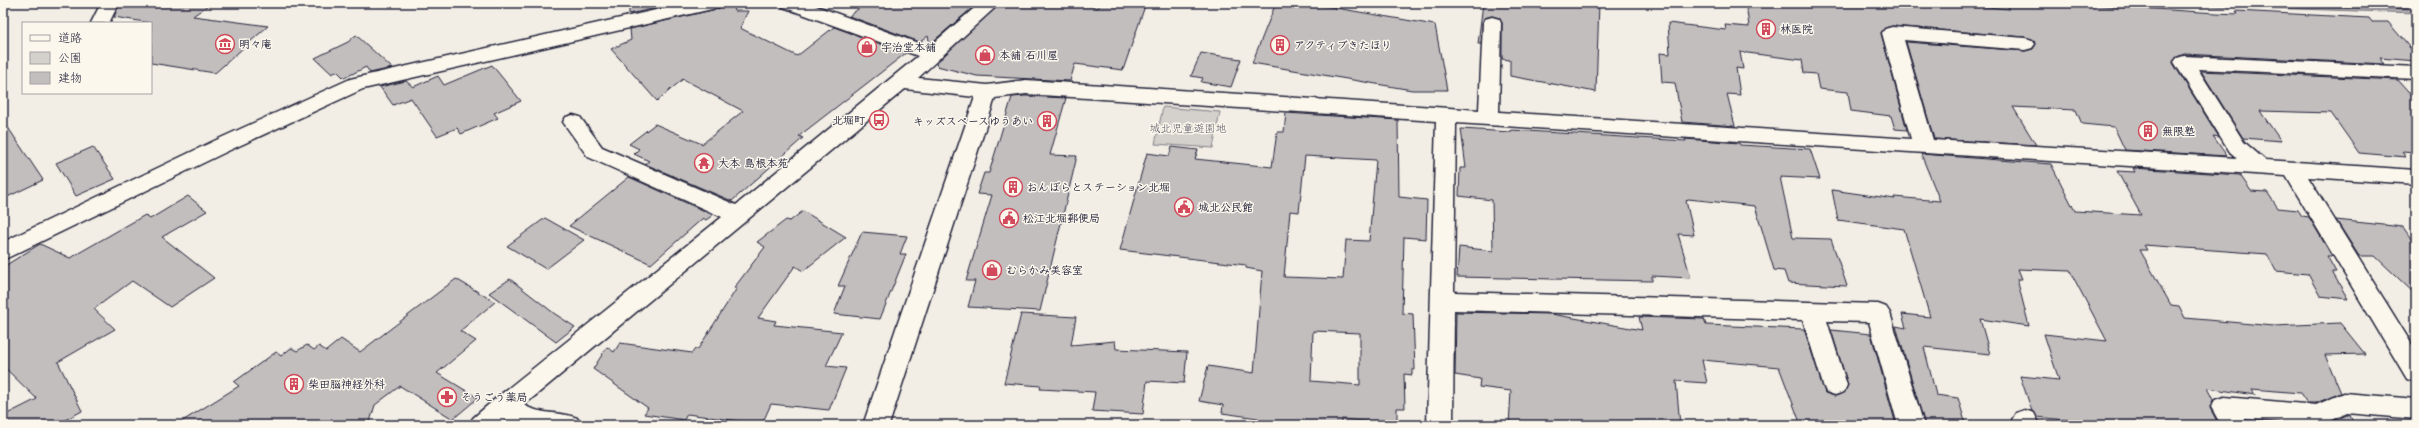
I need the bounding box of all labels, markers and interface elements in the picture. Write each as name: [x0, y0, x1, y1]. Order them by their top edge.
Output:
building icon: 林医院: [1755, 18, 1777, 40]
place label: 林医院: [1780, 21, 1813, 39]
legend: [22, 22, 152, 94]
text: 道路: [58, 29, 82, 48]
museum icon: 明々庵: [214, 33, 236, 55]
building icon: アクティブきたほり: [1269, 34, 1291, 56]
place label: 明々庵: [239, 36, 272, 54]
shop icon: 宇治堂本舗: [856, 36, 878, 58]
place label: アクティブきたほり: [1294, 37, 1392, 55]
place label: 宇治堂本舗: [881, 39, 936, 57]
shop icon: 本舗 石川屋: [974, 44, 996, 66]
place label: 本舗 石川屋: [999, 47, 1058, 65]
text: 公園: [58, 49, 82, 68]
text: 建物: [58, 69, 82, 88]
bus stop icon: 北堀町: [868, 109, 890, 131]
building icon: キッズスペースゆうあい: [1036, 110, 1058, 132]
place label: 北堀町: [832, 112, 866, 130]
place label: キッズスペースゆうあい: [913, 113, 1033, 131]
park label: 城北児童遊園地: [1150, 120, 1227, 138]
building icon: 無限塾: [2137, 120, 2159, 142]
place label: 無限塾: [2162, 123, 2195, 141]
temple icon: 大本 島根本苑: [693, 152, 715, 174]
place label: 大本 島根本苑: [718, 155, 788, 173]
building icon: おんぼらとステーション北堀: [1002, 176, 1024, 198]
place label: おんぼらとステーション北堀: [1027, 179, 1170, 197]
public building icon: 城北公民館: [1173, 196, 1195, 218]
place label: 城北公民館: [1198, 199, 1253, 217]
public building icon: 松江北堀郵便局: [998, 207, 1020, 229]
place label: 松江北堀郵便局: [1023, 210, 1100, 228]
shop icon: むらかみ美容室: [981, 259, 1003, 281]
place label: むらかみ美容室: [1006, 262, 1083, 280]
building icon: 柴田脳神経外科: [283, 373, 305, 395]
place label: 柴田脳神経外科: [308, 376, 385, 394]
pharmacy icon: そうごう薬局: [436, 386, 458, 408]
place label: そうごう薬局: [461, 389, 527, 407]

